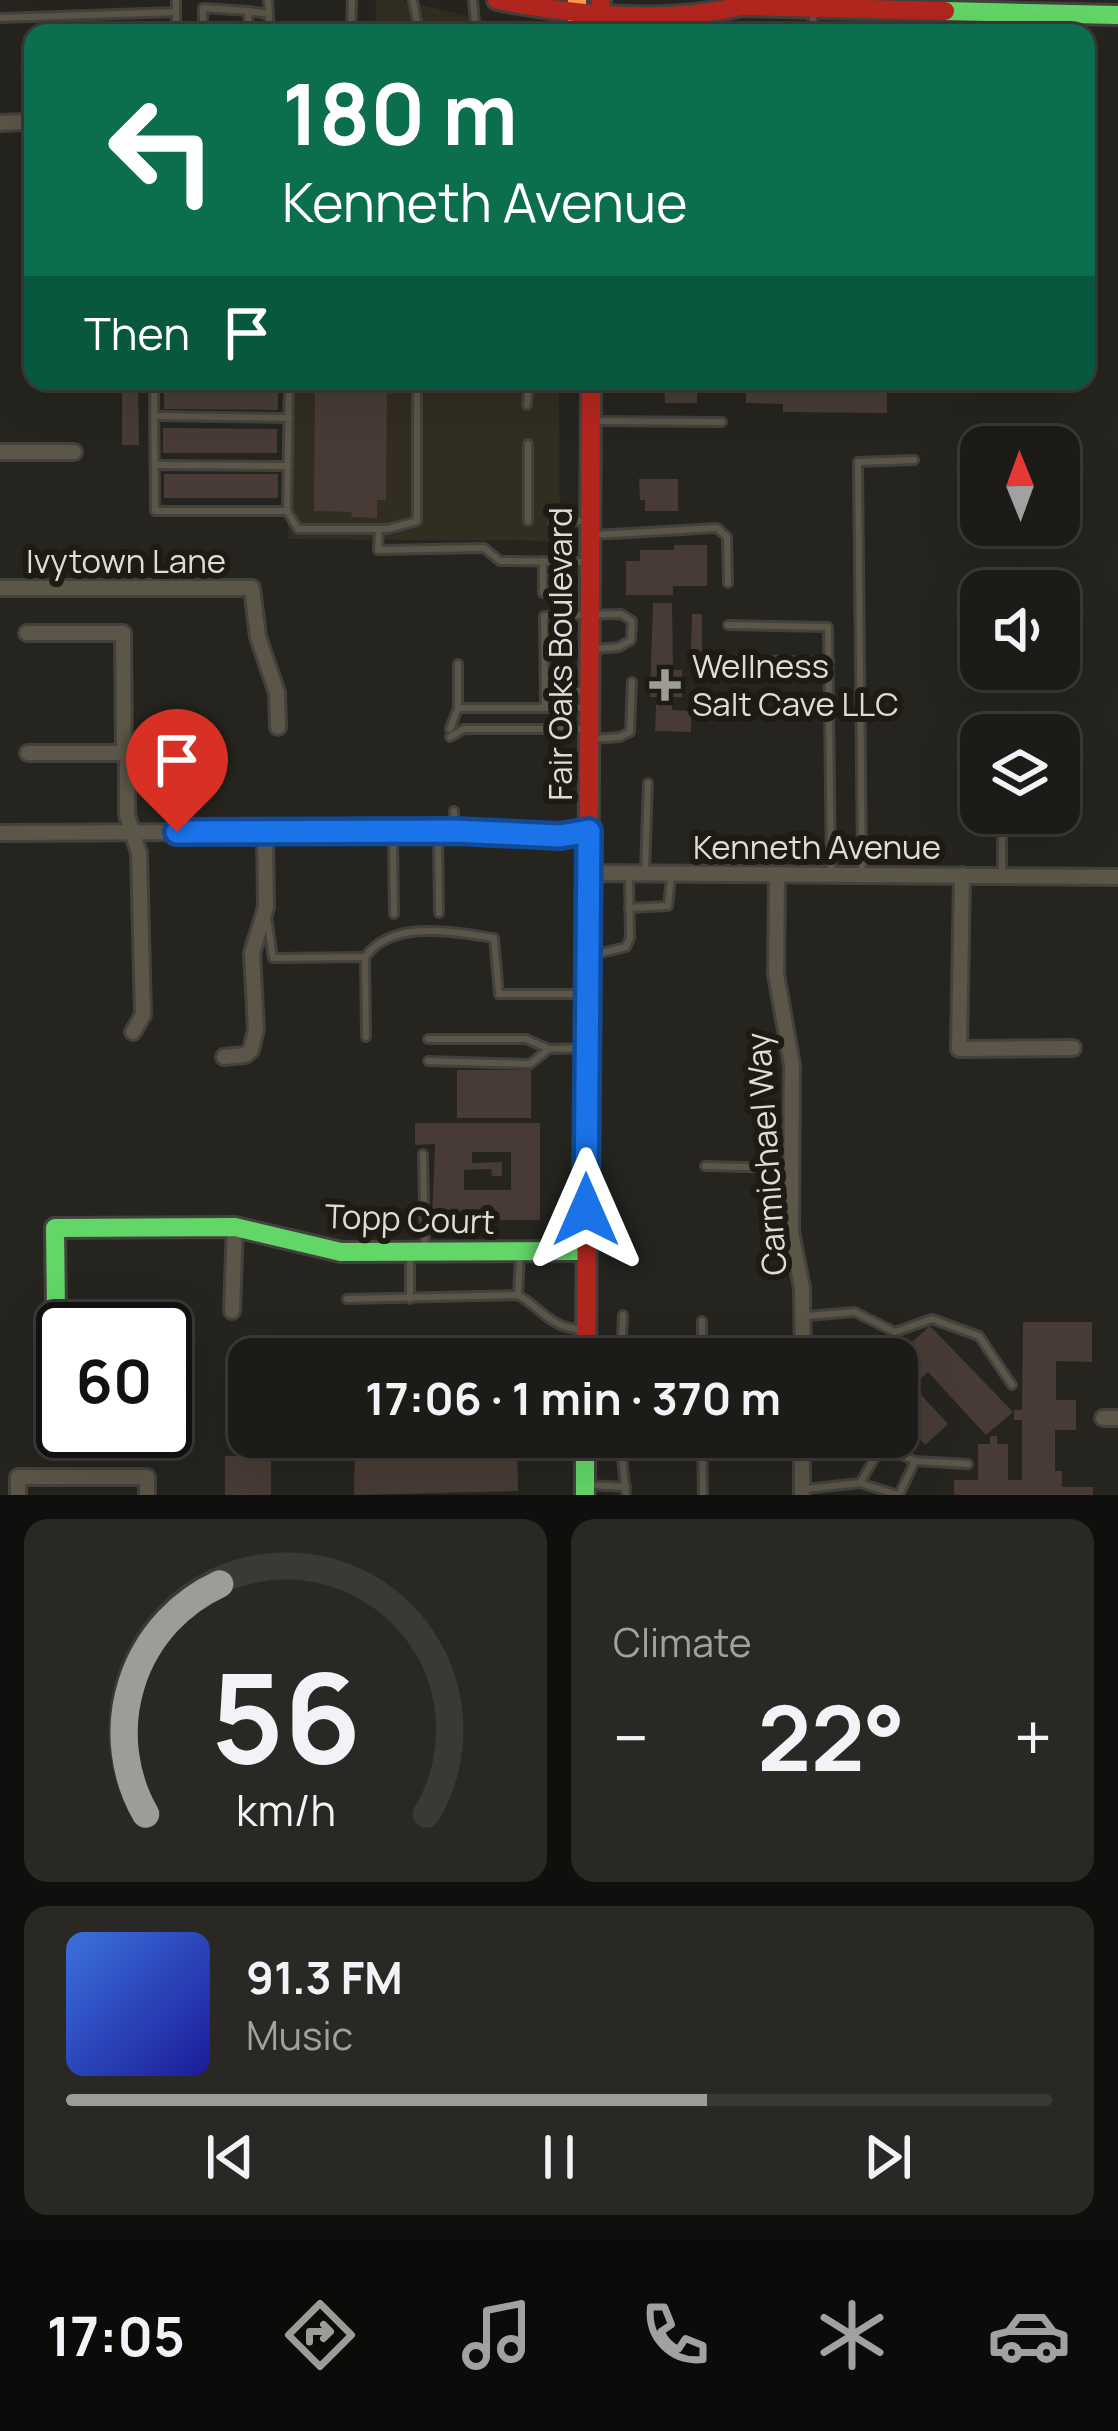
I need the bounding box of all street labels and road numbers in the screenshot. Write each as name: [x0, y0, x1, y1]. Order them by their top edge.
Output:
street label: Fair Oaks Boulevard: [537, 507, 582, 801]
street label: Ivytown Lane: [26, 538, 226, 583]
street label: Kenneth Avenue: [693, 824, 941, 869]
street label: Carmichael Way: [735, 1031, 796, 1277]
street label: Topp Court: [324, 1193, 496, 1244]

